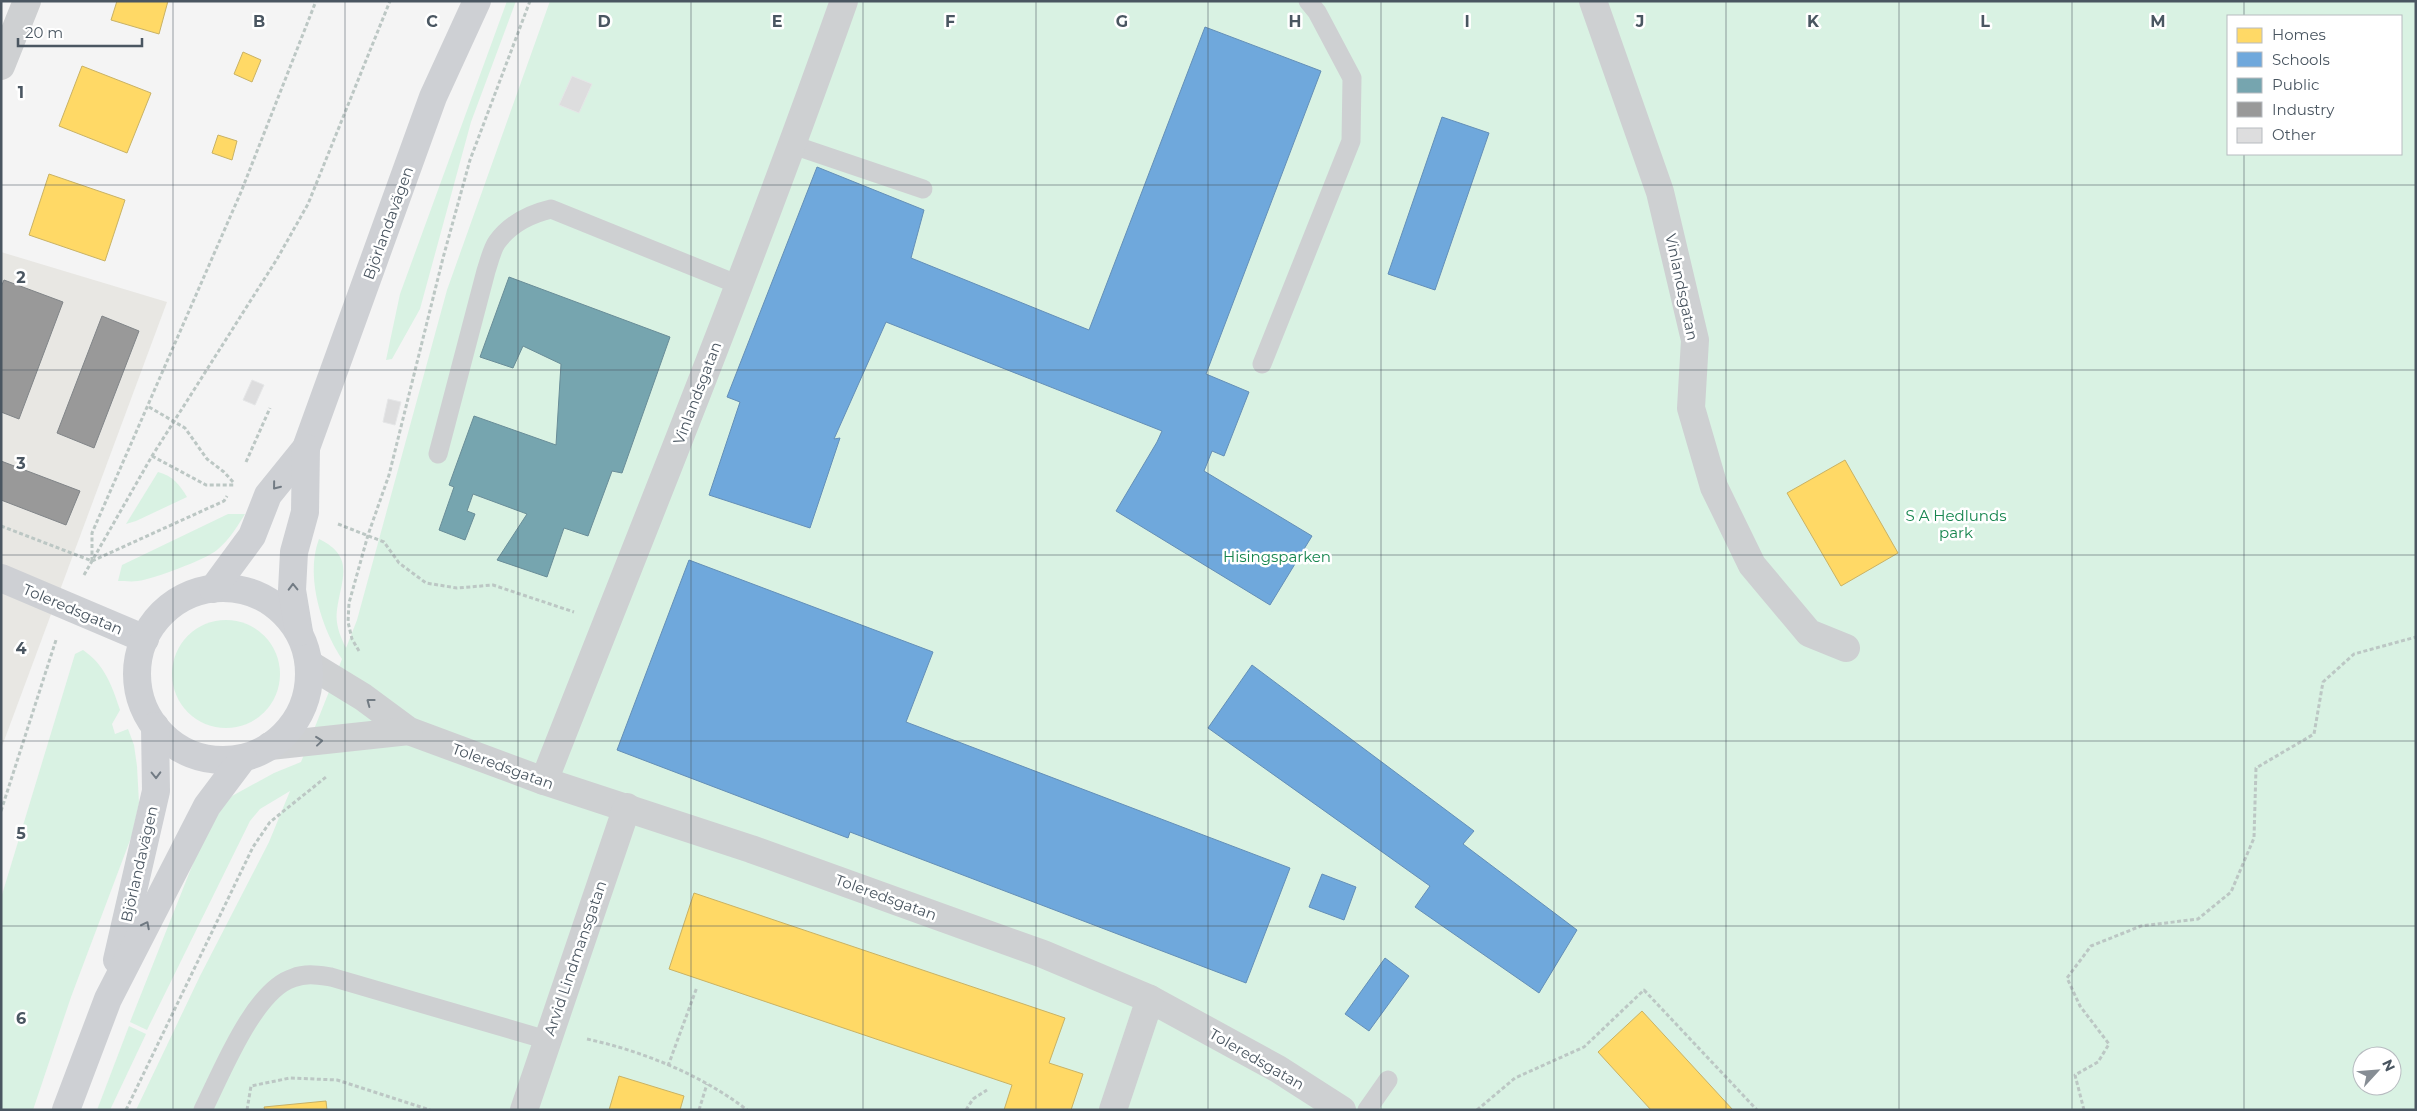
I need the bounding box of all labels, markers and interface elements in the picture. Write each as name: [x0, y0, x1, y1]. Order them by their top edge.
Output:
text: B: [253, 12, 265, 31]
text: C: [426, 12, 438, 31]
text: D: [597, 12, 611, 31]
text: E: [772, 12, 782, 31]
text: F: [945, 12, 955, 31]
text: G: [1116, 12, 1128, 31]
text: H: [1289, 12, 1301, 31]
text: I: [1464, 12, 1470, 31]
text: J: [1635, 12, 1644, 31]
text: K: [1807, 12, 1820, 31]
text: L: [1980, 12, 1990, 31]
text: M: [2150, 12, 2166, 31]
scale bar: [18, 15, 141, 47]
legend: [2227, 15, 2402, 155]
text: 20 m: [25, 23, 63, 42]
text: Homes: [2272, 25, 2326, 44]
text: Schools: [2272, 50, 2330, 69]
text: Public: [2272, 75, 2320, 94]
text: 1: [18, 83, 24, 102]
text: Industry: [2272, 100, 2335, 119]
text: Other: [2272, 125, 2316, 144]
street label: Björlandavägen: [359, 164, 417, 282]
street label: Vinlandsgatan: [1661, 232, 1703, 342]
text: 2: [16, 268, 26, 287]
street label: Vinlandsgatan: [669, 339, 725, 447]
text: 3: [15, 454, 26, 473]
one-way arrow: [273, 480, 281, 489]
park label: S A Hedlunds park: [1905, 506, 2007, 542]
park label: Hisingsparken: [1223, 547, 1331, 566]
street label: Toleredsgatan: [20, 579, 126, 639]
one-way arrow: [288, 582, 298, 590]
text: 4: [15, 639, 27, 658]
one-way arrow: [366, 699, 376, 708]
one-way arrow: [315, 736, 323, 747]
street label: Toleredsgatan: [450, 739, 556, 793]
one-way arrow: [151, 772, 161, 779]
street label: Björlandavägen: [116, 804, 162, 924]
text: 5: [16, 824, 26, 843]
street label: Toleredsgatan: [833, 870, 939, 924]
street label: Arvid Lindmansgatan: [540, 878, 610, 1038]
one-way arrow: [140, 921, 150, 930]
text: 6: [16, 1009, 26, 1028]
street label: Toleredsgatan: [1206, 1024, 1308, 1094]
north arrow: [2352, 1046, 2402, 1096]
text: N: [2378, 1056, 2399, 1074]

